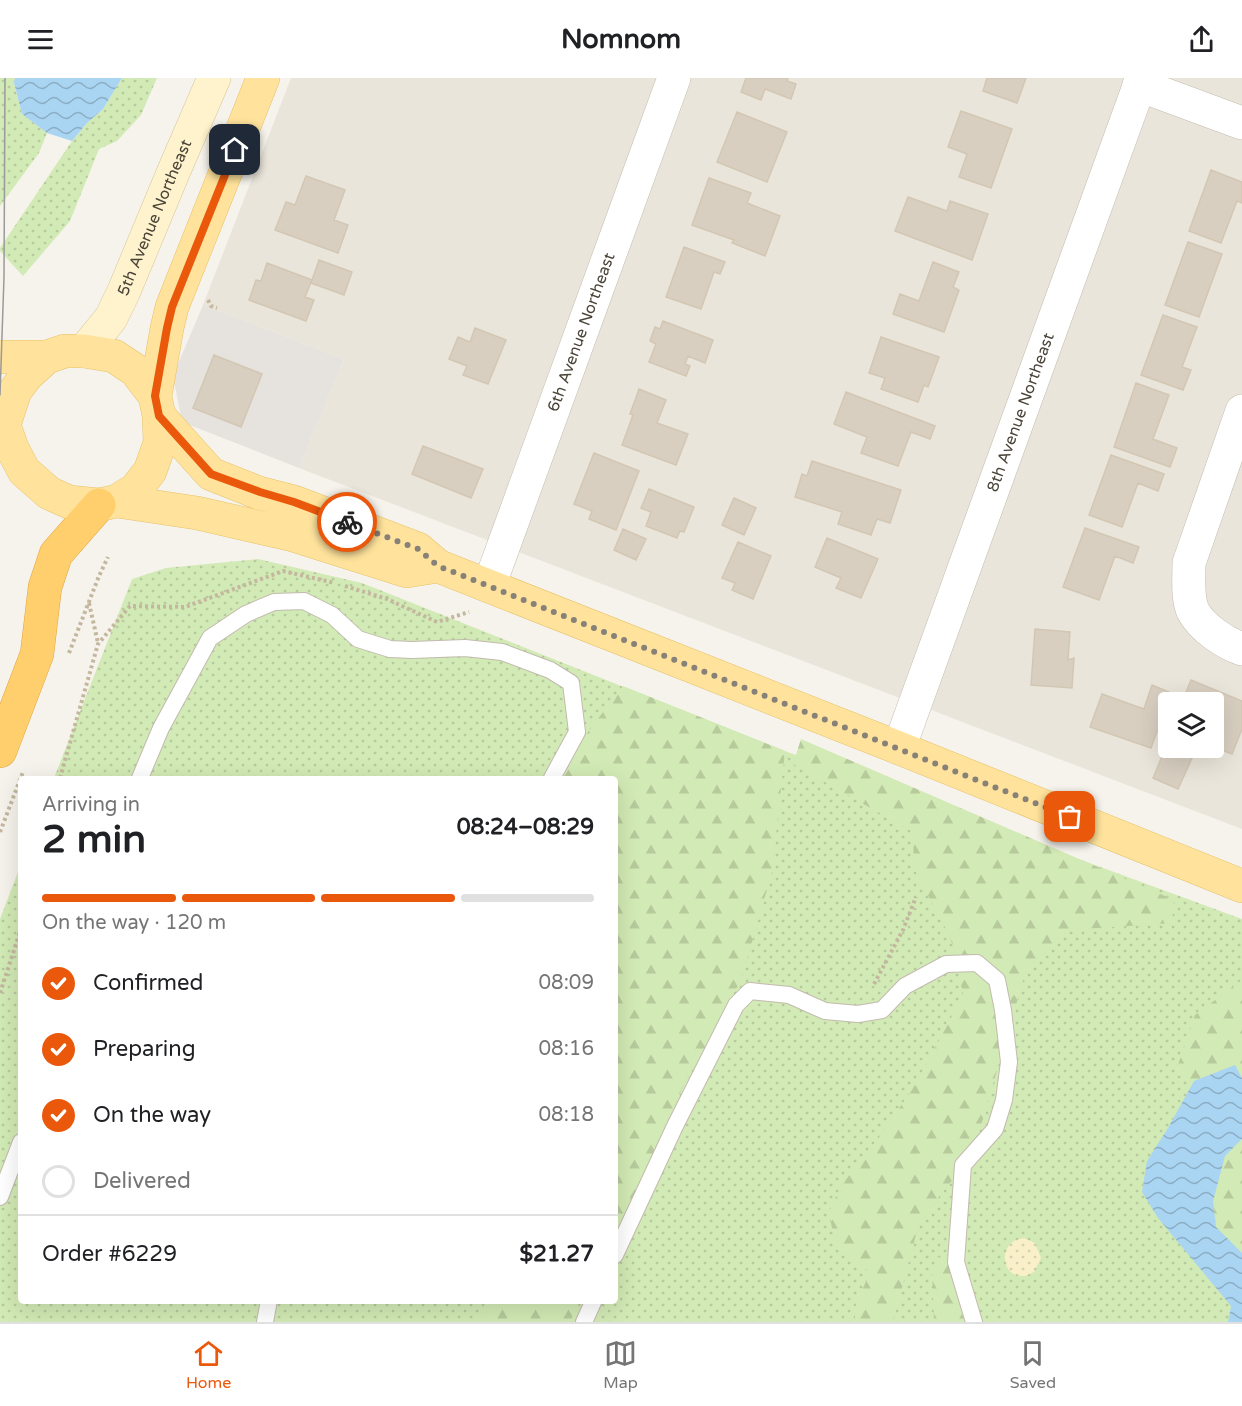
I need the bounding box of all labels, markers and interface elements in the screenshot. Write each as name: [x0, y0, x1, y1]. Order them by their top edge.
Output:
icon: menu: [24, 23, 57, 56]
text: Nomnom: [561, 23, 681, 56]
icon: share: [1185, 23, 1218, 56]
pin: [209, 124, 260, 175]
icon: home: [218, 133, 251, 166]
street label: 5th Avenue Northeast: [113, 136, 196, 299]
street label: 6th Avenue Northeast: [543, 250, 619, 415]
street label: 8th Avenue Northeast: [983, 330, 1059, 495]
courier: [317, 492, 377, 552]
icon: bike: [331, 506, 364, 539]
map controls: [1158, 692, 1224, 758]
button: layers: [1158, 692, 1224, 758]
pin: [1044, 791, 1095, 842]
text: Arriving in: [42, 793, 140, 817]
icon: bag: [1053, 800, 1086, 833]
text: 08:24–08:29: [457, 814, 594, 840]
text: 2 min: [42, 816, 146, 863]
text: On the way · 120 m: [42, 911, 226, 935]
icon: check: [42, 967, 75, 1000]
text: Confirmed: [93, 970, 203, 996]
text: 08:09: [539, 971, 594, 995]
icon: check: [42, 1033, 75, 1066]
text: Preparing: [93, 1036, 196, 1062]
text: 08:16: [539, 1037, 594, 1061]
icon: check: [42, 1099, 75, 1132]
text: On the way: [93, 1102, 211, 1128]
text: 08:18: [539, 1103, 594, 1127]
text: Delivered: [93, 1168, 191, 1194]
text: Order #6229: [42, 1241, 177, 1267]
text: $21.27: [519, 1241, 594, 1267]
tab: Home: [186, 1337, 231, 1393]
tab: Map: [603, 1337, 638, 1393]
tab: Saved: [1010, 1337, 1056, 1393]

